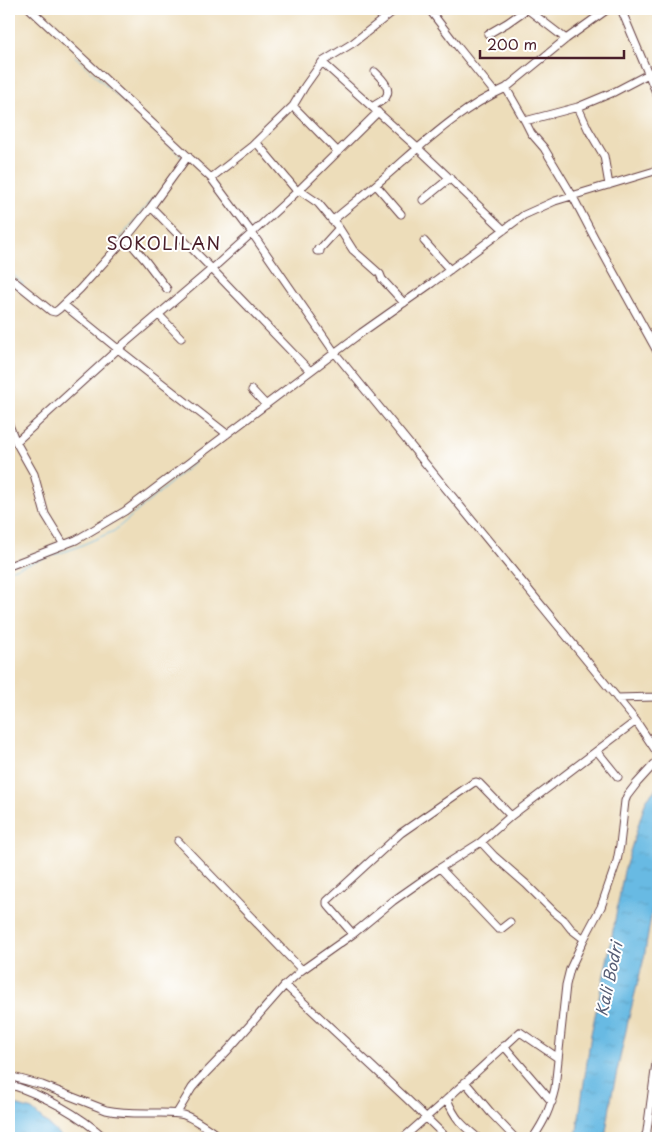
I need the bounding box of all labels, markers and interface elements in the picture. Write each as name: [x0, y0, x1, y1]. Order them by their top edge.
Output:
scale bar: [480, 28, 623, 60]
text: 200 m: [487, 32, 537, 55]
district label: SOKOLILAN: [107, 229, 221, 256]
water label: Kali Bodri: [588, 937, 628, 1018]

